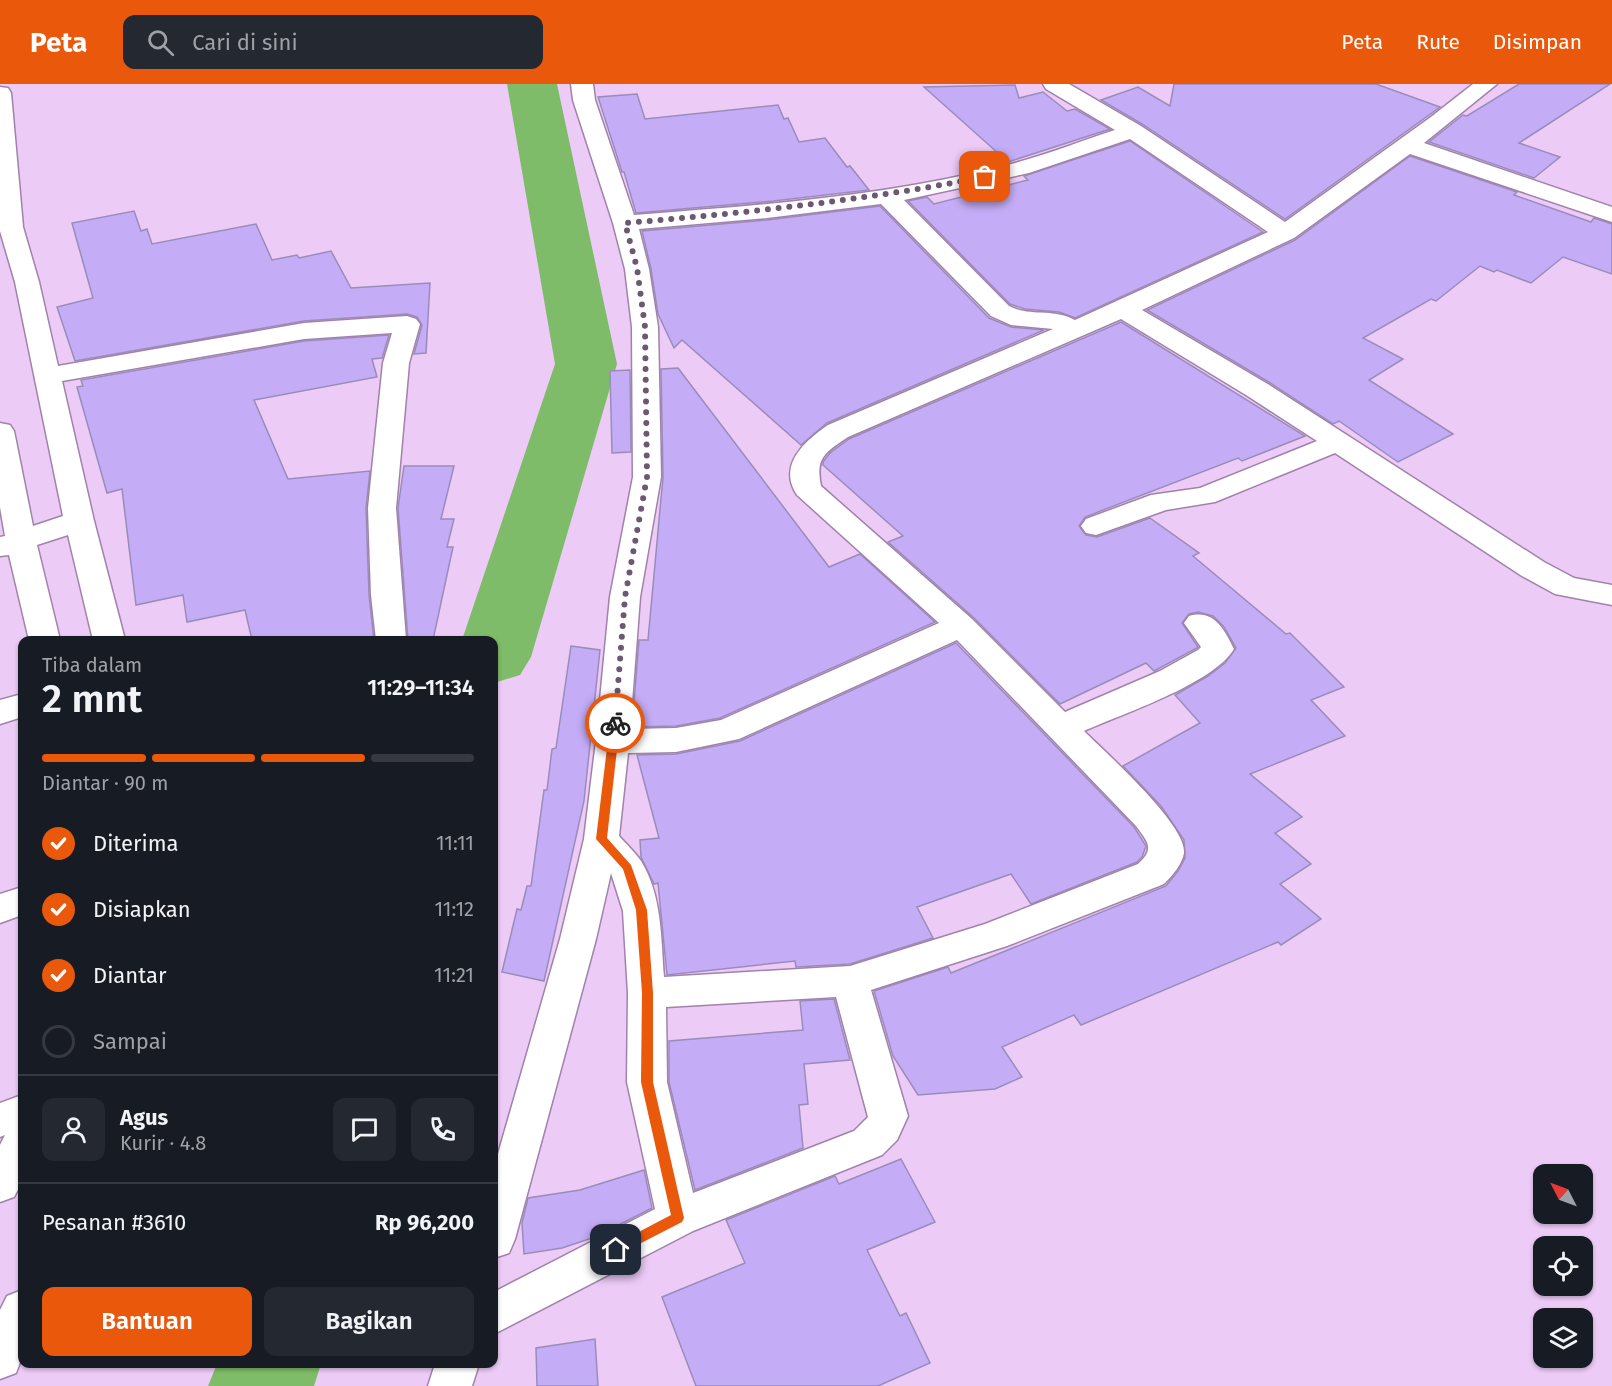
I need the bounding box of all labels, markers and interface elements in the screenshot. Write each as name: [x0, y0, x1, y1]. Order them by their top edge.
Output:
search box: [123, 15, 543, 69]
text: Peta: [30, 26, 87, 59]
icon: search: [144, 26, 177, 59]
text: Cari di sini: [192, 29, 298, 56]
text: Peta: [1341, 29, 1383, 55]
text: Rute: [1416, 29, 1460, 55]
text: Disimpan: [1493, 29, 1582, 55]
pin: [959, 151, 1010, 202]
icon: bag: [968, 160, 1001, 193]
text: Tiba dalam: [42, 653, 142, 677]
text: 11:29–11:34: [367, 674, 474, 701]
text: 2 mnt: [42, 676, 142, 722]
courier: [585, 693, 645, 753]
icon: bike: [599, 707, 632, 740]
text: Diantar · 90 m: [42, 771, 168, 795]
icon: check: [42, 827, 75, 860]
text: Diterima: [93, 830, 179, 857]
text: 11:11: [436, 831, 474, 855]
icon: check: [42, 893, 75, 926]
text: Disiapkan: [93, 896, 191, 923]
text: 11:12: [434, 897, 474, 921]
icon: check: [42, 959, 75, 992]
text: Diantar: [93, 962, 166, 989]
text: 11:21: [434, 963, 474, 987]
text: Sampai: [93, 1028, 167, 1055]
button: person: [42, 1098, 105, 1161]
button: chat: [333, 1098, 396, 1161]
button: phone: [411, 1098, 474, 1161]
text: Agus: [120, 1104, 168, 1131]
text: Kurir · 4.8: [120, 1131, 206, 1155]
north arrow: [1533, 1164, 1593, 1224]
map controls: [1533, 1164, 1593, 1368]
text: Pesanan #3610: [42, 1209, 186, 1236]
text: Rp 96,200: [375, 1209, 474, 1236]
pin: [590, 1224, 641, 1275]
icon: home: [599, 1233, 632, 1266]
button: locate: [1533, 1236, 1593, 1296]
button: Bantuan: [42, 1287, 252, 1356]
button: Bagikan: [264, 1287, 474, 1356]
button: layers: [1533, 1308, 1593, 1368]

